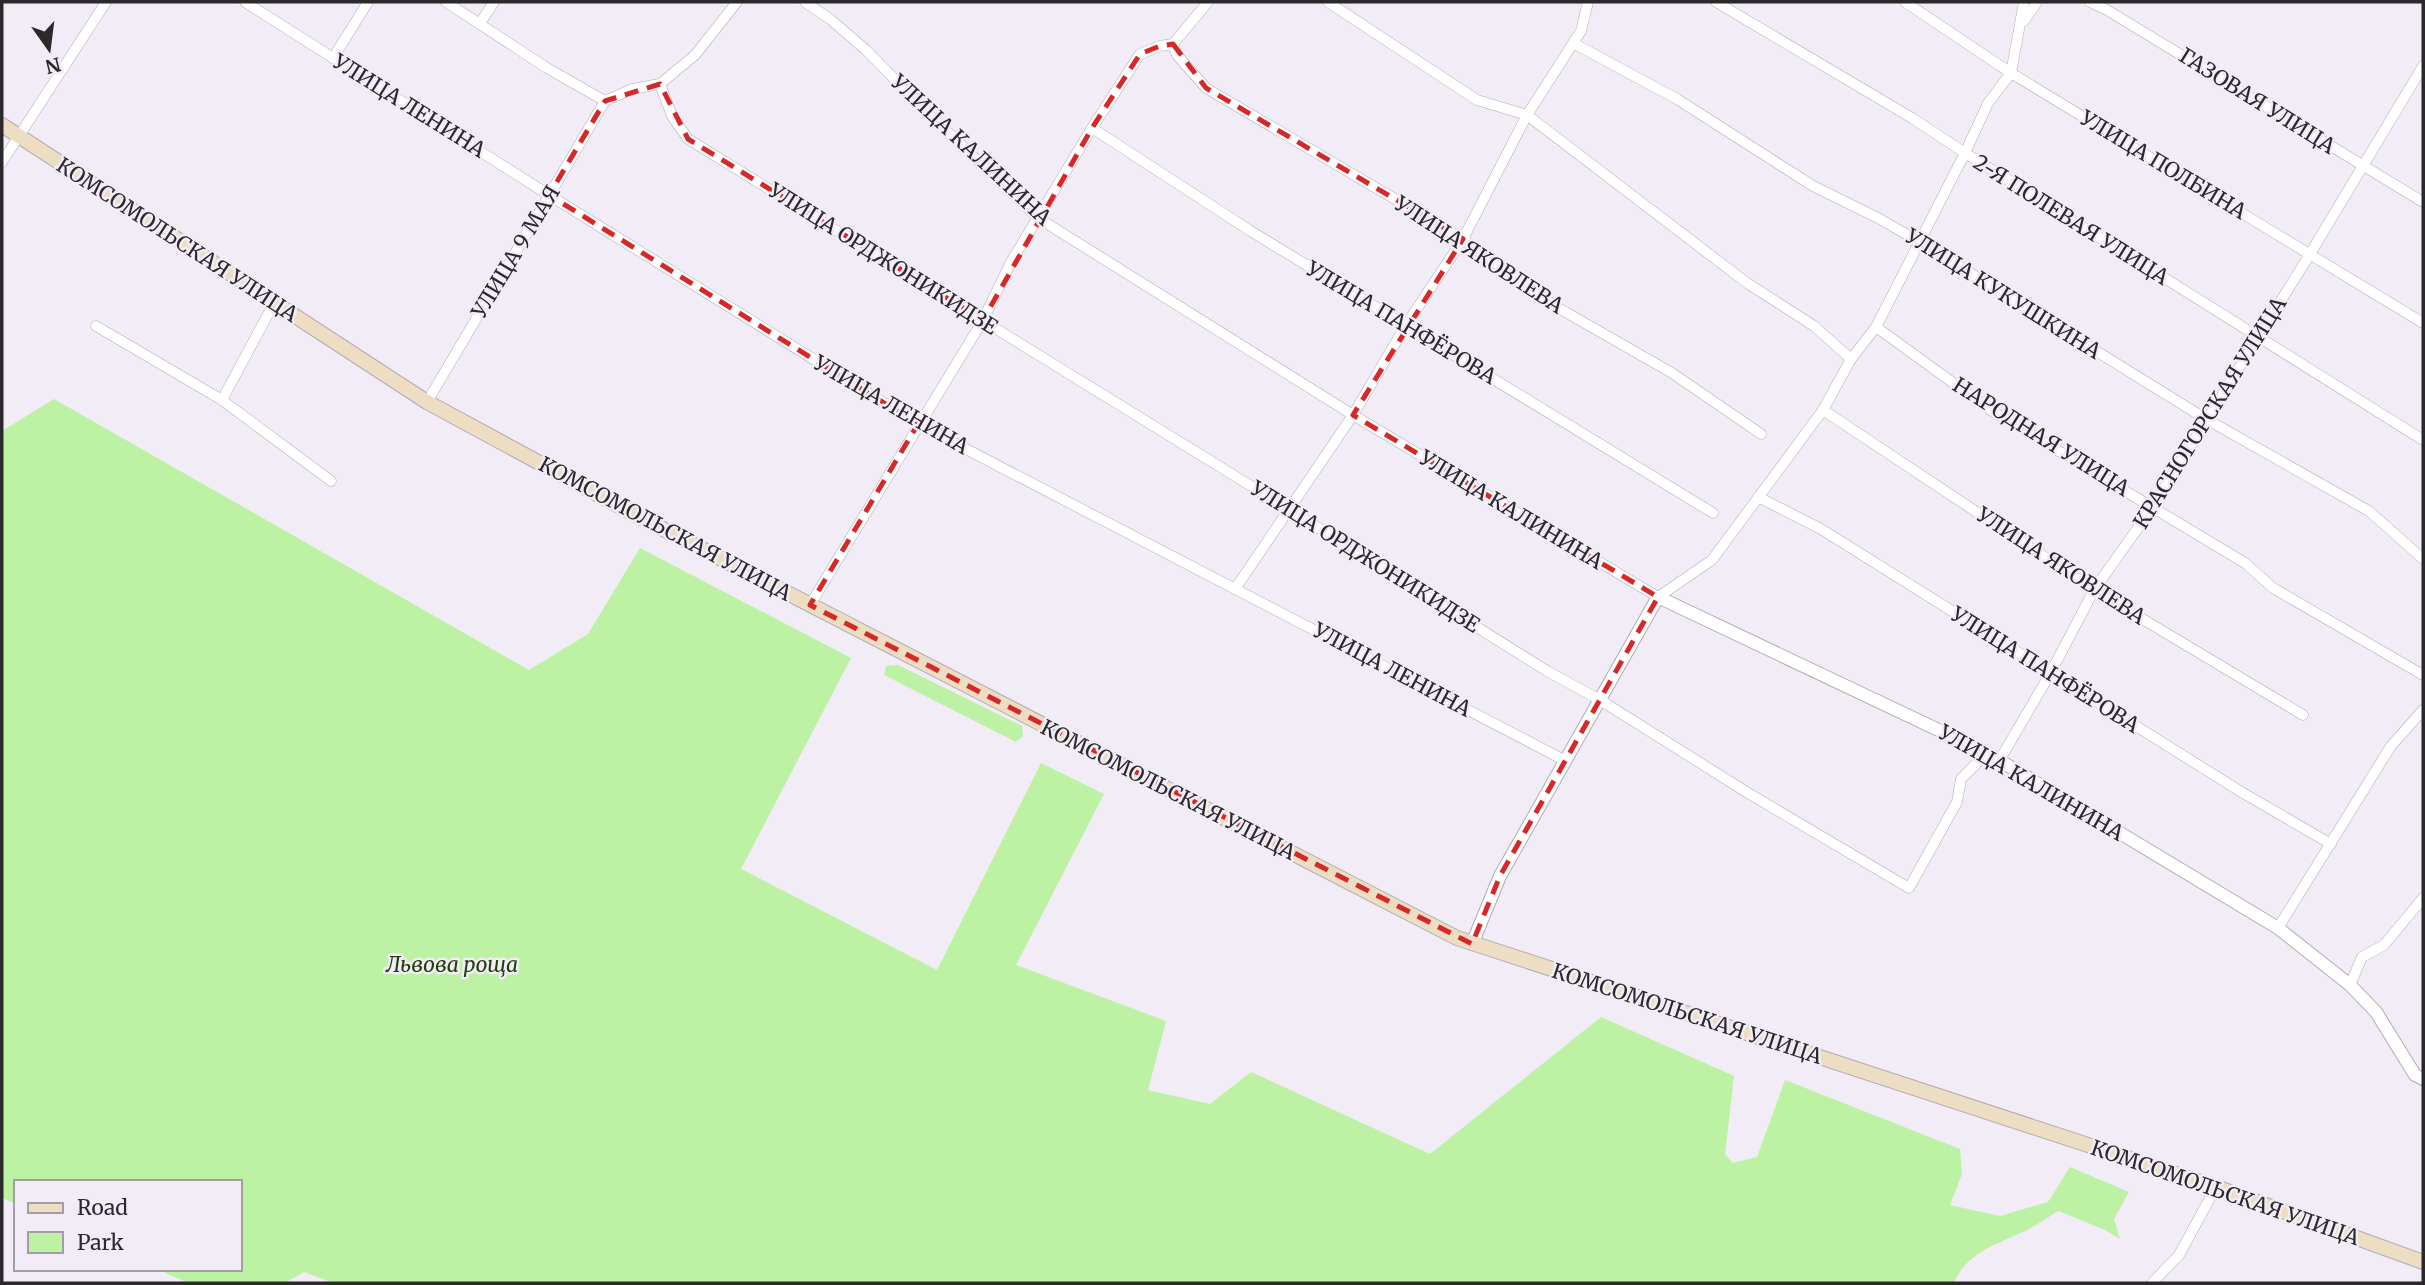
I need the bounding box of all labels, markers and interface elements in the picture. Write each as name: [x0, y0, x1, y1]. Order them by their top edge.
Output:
north arrow: [14, 14, 84, 84]
street label: ГАЗОВАЯ УЛИЦА: [2174, 42, 2341, 160]
street label: УЛИЦА ЛЕНИНА: [327, 47, 491, 164]
text: N: [43, 52, 63, 79]
street label: УЛИЦА КАЛИНИНА: [885, 68, 1057, 231]
street label: УЛИЦА ПОЛБИНА: [2074, 104, 2252, 225]
street label: 2-Я ПОЛЕВАЯ УЛИЦА: [1969, 149, 2174, 291]
street label: КОМСОМОЛЬСКАЯ УЛИЦА: [51, 151, 303, 328]
street label: УЛИЦА ОРДЖОНИКИДЗЕ: [763, 176, 1004, 341]
street label: УЛИЦА 9 МАЯ: [465, 180, 566, 324]
street label: УЛИЦА ЯКОВЛЕВА: [1389, 189, 1569, 319]
street label: УЛИЦА КУКУШКИНА: [1900, 222, 2106, 365]
street label: УЛИЦА ПАНФЁРОВА: [1300, 254, 1502, 390]
street label: КРАСНОГОРСКАЯ УЛИЦА: [2127, 292, 2292, 534]
street label: УЛИЦА ЛЕНИНА: [808, 349, 974, 460]
street label: НАРОДНАЯ УЛИЦА: [1948, 371, 2135, 502]
street label: УЛИЦА КАЛИНИНА: [1414, 443, 1608, 575]
street label: КОМСОМОЛЬСКАЯ УЛИЦА: [534, 450, 796, 607]
street label: УЛИЦА ОРДЖОНИКИДЗЕ: [1245, 474, 1486, 639]
street label: УЛИЦА ЯКОВЛЕВА: [1971, 500, 2151, 630]
street label: УЛИЦА ПАНФЁРОВА: [1945, 600, 2145, 739]
street label: УЛИЦА ЛЕНИНА: [1308, 616, 1476, 723]
street label: КОМСОМОЛЬСКАЯ УЛИЦА: [1036, 713, 1300, 866]
street label: УЛИЦА КАЛИНИНА: [1933, 718, 2129, 847]
park label: Львова роща: [385, 951, 518, 978]
street label: КОМСОМОЛЬСКАЯ УЛИЦА: [1549, 957, 1826, 1070]
street label: КОМСОМОЛЬСКАЯ УЛИЦА: [2087, 1134, 2363, 1251]
legend: [14, 1180, 242, 1271]
text: Road: [77, 1194, 128, 1221]
text: Park: [77, 1229, 124, 1256]

